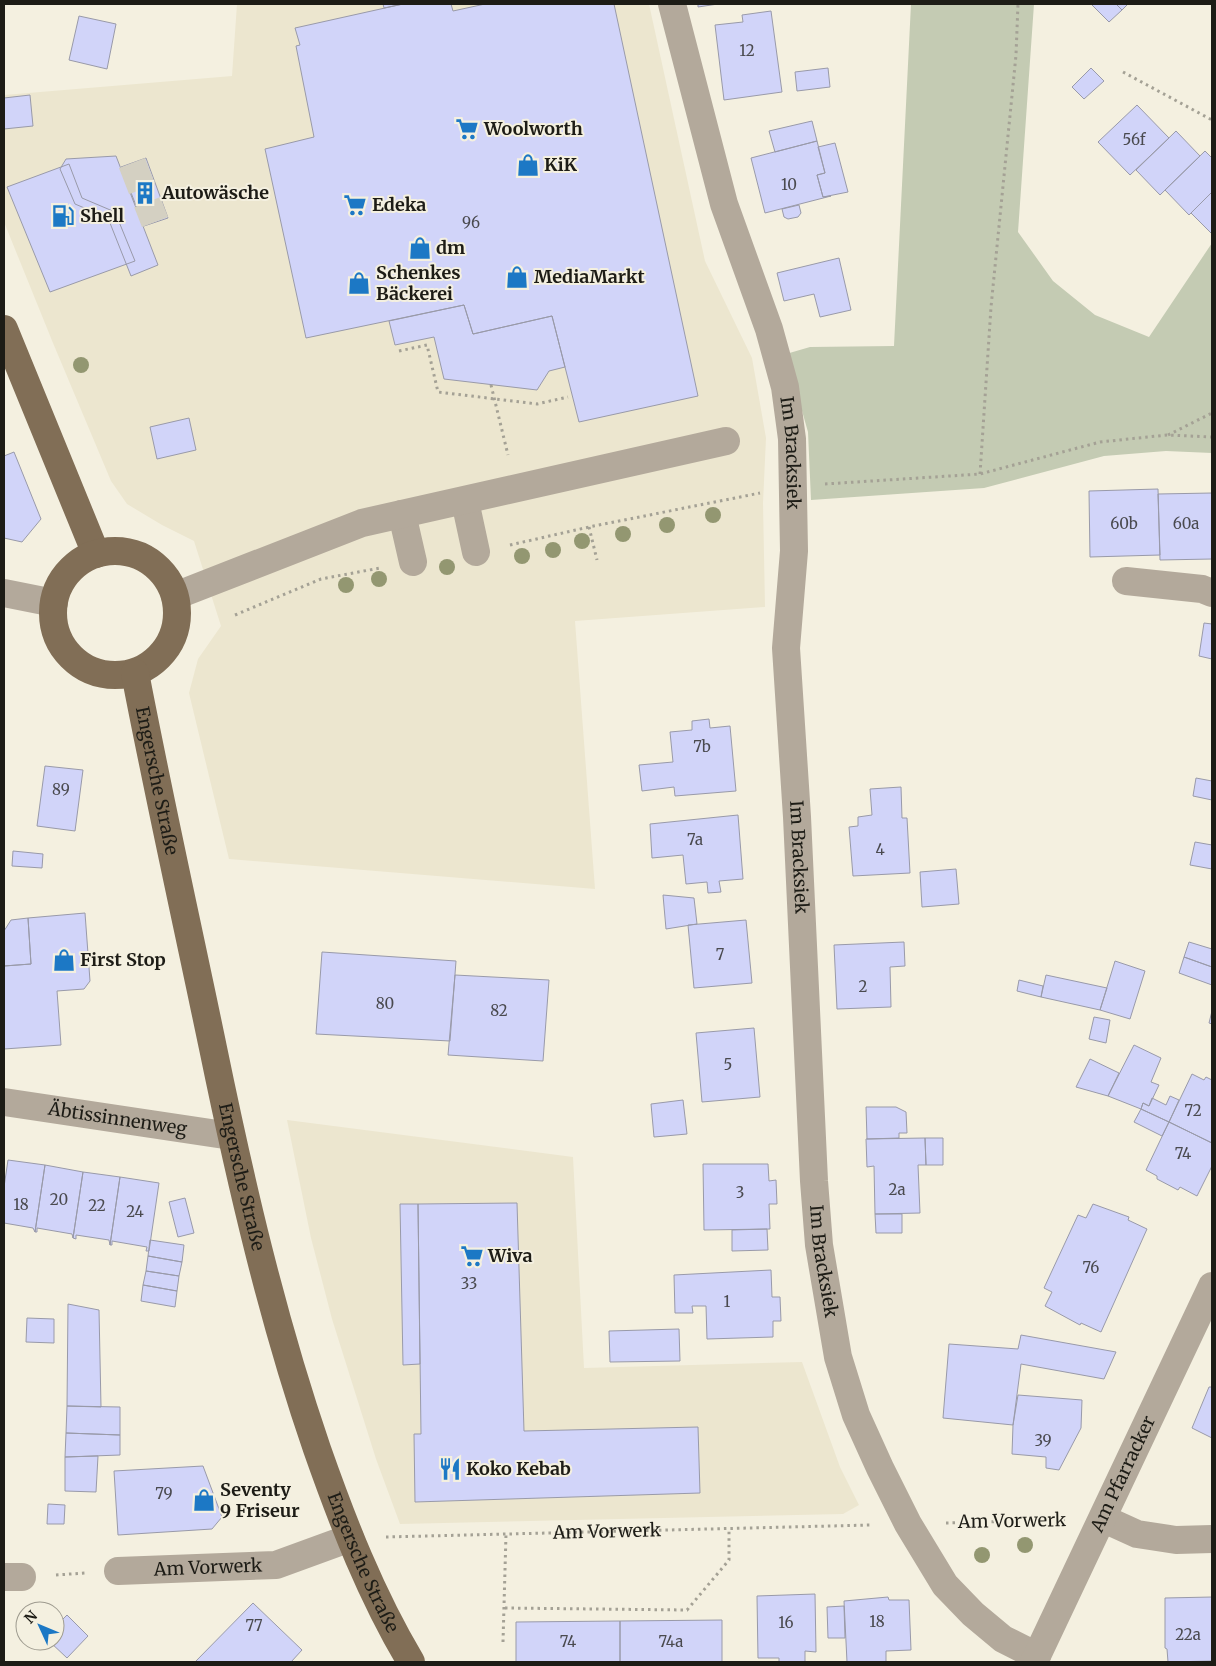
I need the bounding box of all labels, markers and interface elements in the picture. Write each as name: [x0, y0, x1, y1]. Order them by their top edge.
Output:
house number: 12: [739, 41, 755, 60]
supermarket icon: Woolworth: [454, 116, 480, 142]
place label: Woolworth: [483, 117, 583, 140]
house number: 56f: [1123, 130, 1147, 149]
shop icon: KiK: [515, 152, 541, 178]
place label: KiK: [544, 153, 577, 176]
house number: 10: [781, 175, 797, 194]
building icon: Autowäsche: [132, 180, 158, 206]
place label: Autowäsche: [161, 181, 269, 204]
supermarket icon: Edeka: [342, 192, 368, 218]
place label: Edeka: [372, 193, 426, 216]
fuel station icon: Shell: [50, 203, 76, 229]
place label: Shell: [80, 204, 124, 227]
house number: 96: [462, 213, 480, 232]
shop icon: dm: [407, 235, 433, 261]
place label: dm: [436, 236, 465, 259]
place label: Schenkes Bäckerei: [376, 261, 461, 305]
shop icon: MediaMarkt: [504, 264, 530, 290]
place label: MediaMarkt: [534, 265, 645, 288]
shop icon: Schenkes Bäckerei: [346, 270, 372, 296]
street label: Im Bracksiek: [775, 395, 805, 510]
house number: 60b: [1110, 514, 1138, 533]
house number: 60a: [1173, 514, 1199, 533]
street label: Engersche Straße: [131, 704, 184, 857]
house number: 7b: [693, 737, 711, 756]
house number: 89: [52, 780, 70, 799]
street label: Im Bracksiek: [785, 800, 814, 915]
house number: 7a: [687, 830, 703, 849]
house number: 4: [875, 840, 885, 859]
house number: 7: [716, 945, 725, 964]
shop icon: First Stop: [51, 947, 77, 973]
place label: First Stop: [80, 948, 166, 971]
house number: 2: [859, 977, 868, 996]
house number: 80: [376, 994, 394, 1013]
house number: 82: [490, 1001, 508, 1020]
house number: 5: [724, 1055, 732, 1074]
street label: Äbtissinnenweg: [46, 1097, 189, 1140]
street label: Engersche Straße: [214, 1101, 270, 1253]
house number: 72: [1184, 1101, 1202, 1120]
house number: 74: [1175, 1144, 1191, 1163]
house number: 2a: [888, 1180, 906, 1199]
house number: 3: [736, 1183, 744, 1202]
house number: 20: [50, 1190, 68, 1209]
house number: 18: [13, 1195, 29, 1214]
house number: 22: [88, 1196, 106, 1215]
house number: 24: [126, 1202, 144, 1221]
street label: Im Bracksiek: [805, 1204, 843, 1320]
supermarket icon: Wiva: [459, 1243, 485, 1269]
place label: Wiva: [487, 1244, 533, 1267]
house number: 76: [1083, 1258, 1099, 1277]
house number: 33: [461, 1274, 477, 1293]
house number: 1: [724, 1292, 731, 1311]
street label: Am Pfarracker: [1085, 1412, 1160, 1537]
house number: 39: [1034, 1431, 1052, 1450]
restaurant icon: Koko Kebab: [437, 1456, 463, 1482]
place label: Koko Kebab: [466, 1457, 571, 1480]
place label: Seventy 9 Friseur: [220, 1478, 300, 1522]
house number: 79: [155, 1484, 173, 1503]
shop icon: Seventy 9 Friseur: [191, 1487, 217, 1513]
street label: Engersche Straße: [323, 1489, 404, 1636]
street label: Am Vorwerk: [957, 1508, 1067, 1533]
street label: Am Vorwerk: [551, 1518, 662, 1544]
street label: Am Vorwerk: [152, 1554, 263, 1581]
north arrow: [15, 1601, 65, 1651]
text: N: [20, 1607, 41, 1627]
house number: 18: [869, 1612, 885, 1631]
house number: 16: [778, 1613, 794, 1632]
house number: 77: [245, 1616, 263, 1635]
house number: 22a: [1175, 1625, 1201, 1644]
house number: 74: [560, 1632, 576, 1651]
house number: 74a: [659, 1632, 683, 1651]

